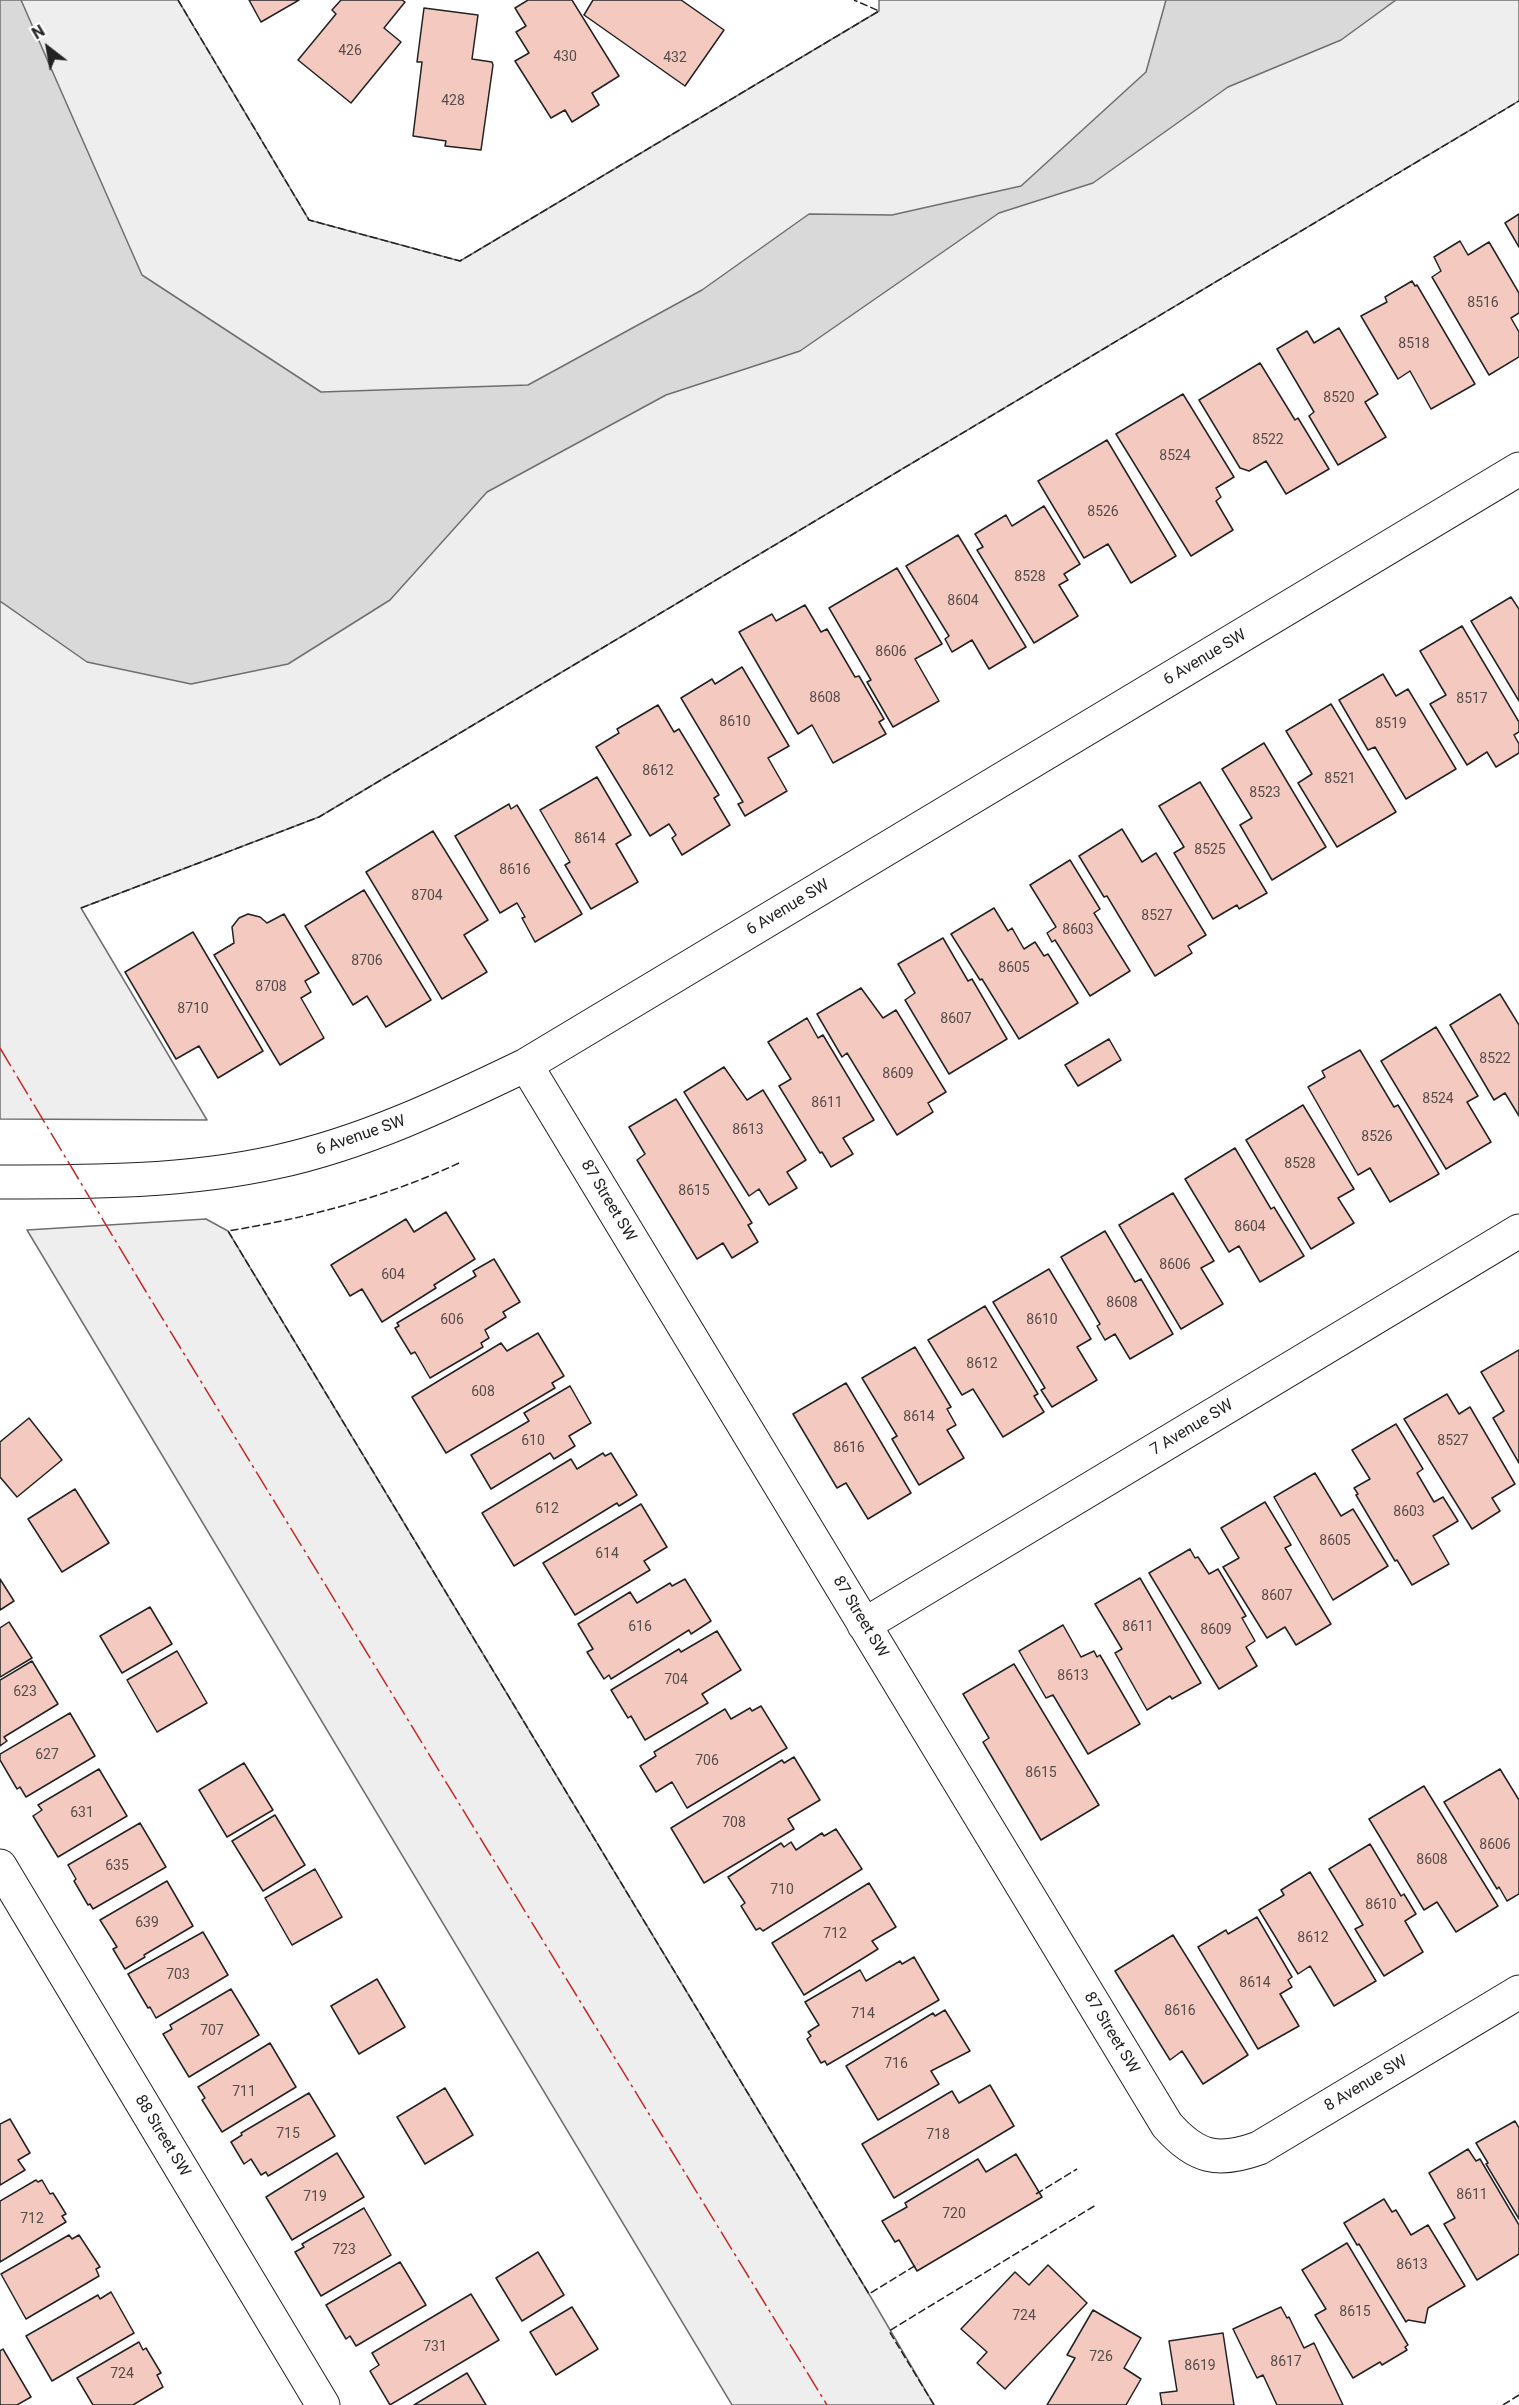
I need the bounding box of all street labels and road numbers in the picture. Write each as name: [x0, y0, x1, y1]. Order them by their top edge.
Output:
street label: 6 Avenue SW: [1160, 626, 1250, 690]
street label: 6 Avenue SW: [743, 876, 833, 940]
street label: 6 Avenue SW: [314, 1112, 408, 1160]
street label: 87 Street SW: [576, 1157, 640, 1245]
street label: 7 Avenue SW: [1147, 1396, 1237, 1460]
street label: 87 Street SW: [828, 1573, 892, 1661]
street label: 87 Street SW: [1079, 1989, 1143, 2077]
street label: 8 Avenue SW: [1321, 2052, 1411, 2116]
street label: 88 Street SW: [130, 2092, 194, 2180]

